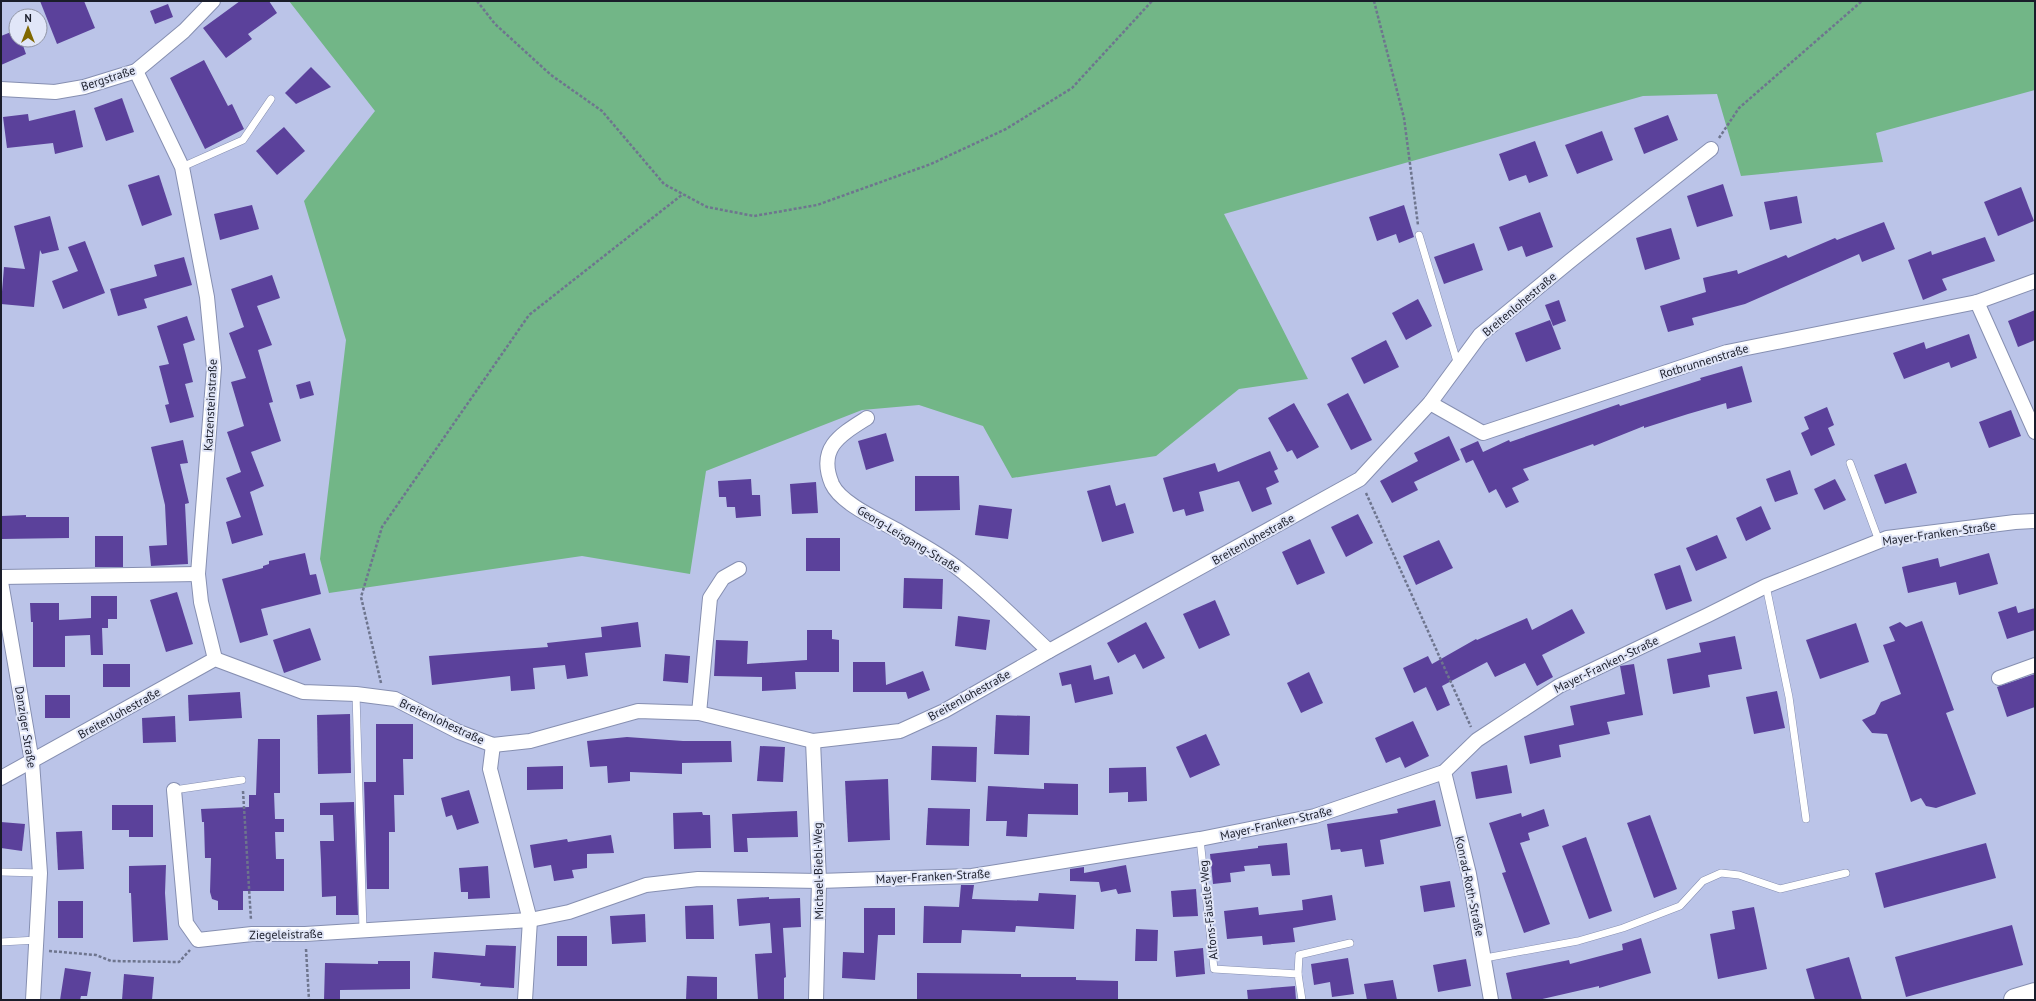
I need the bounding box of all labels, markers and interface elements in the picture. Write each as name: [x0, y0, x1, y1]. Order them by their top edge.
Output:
north arrow: [8, 8, 48, 48]
text: N: [24, 11, 32, 25]
street label: Bergstraße: [79, 62, 137, 94]
street label: Breitenlohestraße: [1479, 269, 1559, 339]
street label: Rotbrunnenstraße: [1658, 340, 1750, 382]
street label: Katzensteinstraße: [200, 359, 220, 451]
street label: Georg-Leisgang-Straße: [855, 502, 963, 576]
street label: Breitenlohestraße: [1209, 510, 1297, 568]
street label: Mayer-Franken-Straße: [1881, 518, 1997, 548]
street label: Mayer-Franken-Straße: [1551, 632, 1661, 696]
street label: Breitenlohestraße: [925, 666, 1013, 724]
street label: Breitenlohestraße: [75, 684, 163, 742]
street label: Danziger Straße: [12, 685, 40, 769]
street label: Breitenlohestraße: [397, 695, 487, 747]
street label: Mayer-Franken-Straße: [1219, 803, 1333, 843]
street label: Michael-Biebl-Weg: [810, 822, 826, 920]
street label: Konrad-Roth-Straße: [1452, 834, 1488, 938]
street label: Alfons-Fäustle-Weg: [1195, 859, 1221, 961]
street label: Mayer-Franken-Straße: [875, 866, 991, 886]
street label: Ziegeleistraße: [249, 926, 323, 942]

